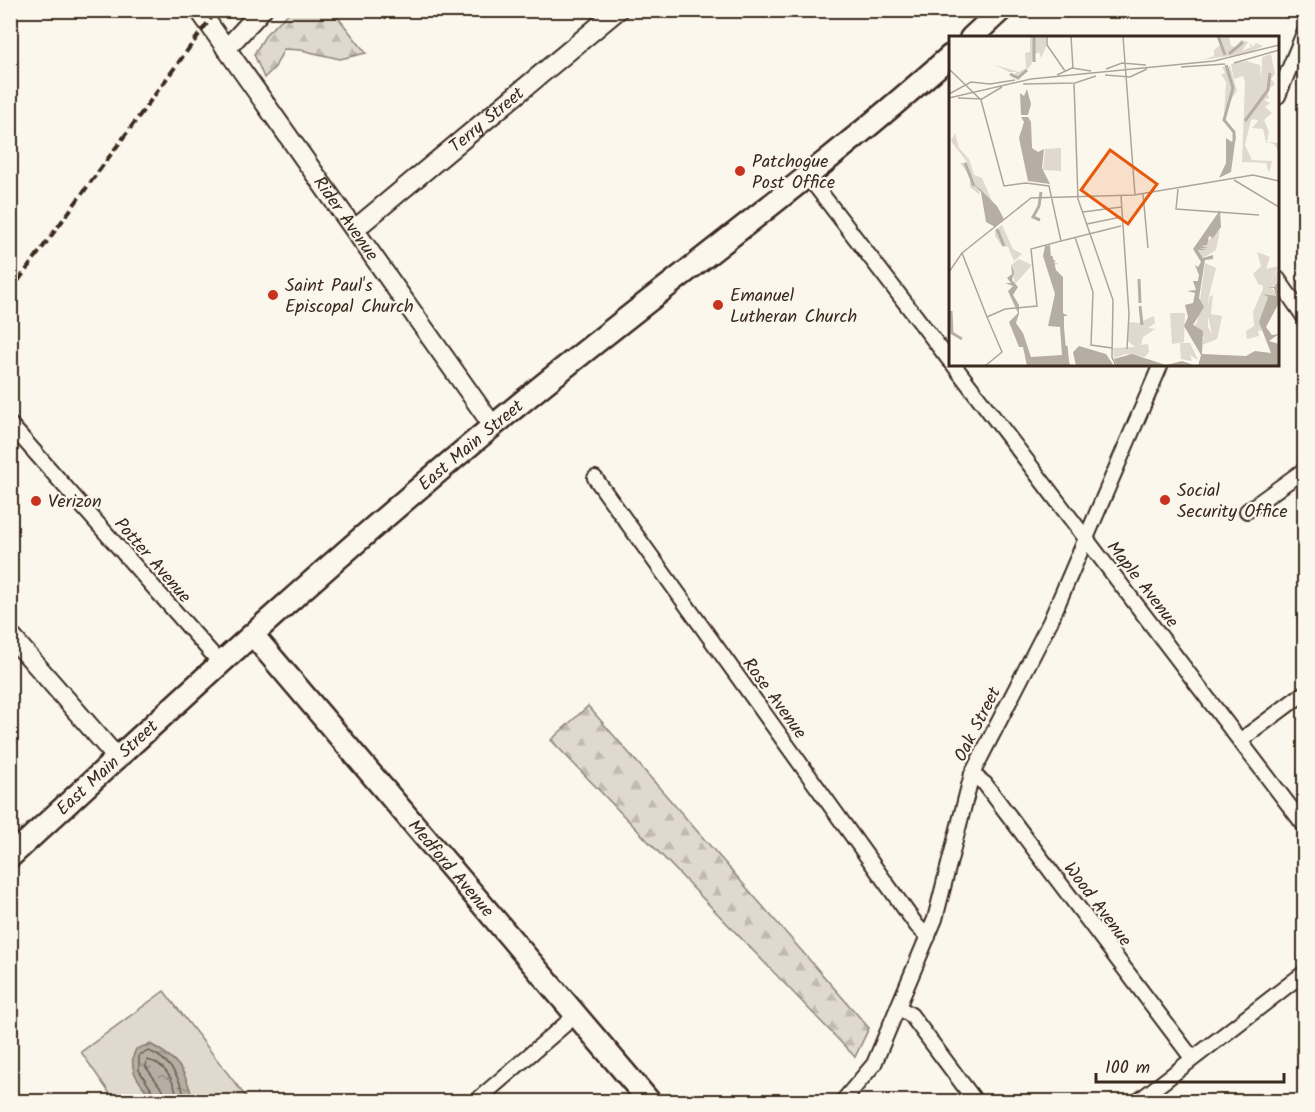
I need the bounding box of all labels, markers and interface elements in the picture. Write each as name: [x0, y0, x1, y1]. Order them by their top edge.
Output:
inset map: [949, 36, 1279, 366]
street label: Terry Street: [443, 80, 532, 161]
place label: Patchogue Post Office: [752, 148, 835, 198]
marker: Patchogue Post Office: [733, 164, 747, 178]
street label: Rider Avenue: [305, 171, 385, 268]
place label: Saint Paul's Episcopal Church: [285, 272, 414, 322]
place label: Emanuel Lutheran Church: [730, 282, 857, 332]
marker: Saint Paul's Episcopal Church: [266, 288, 280, 302]
marker: Emanuel Lutheran Church: [711, 298, 725, 312]
street label: East Main Street: [412, 392, 531, 499]
place label: Social Security Office: [1177, 477, 1288, 527]
place label: Verizon: [48, 488, 102, 517]
marker: Social Security Office: [1158, 493, 1172, 507]
marker: Verizon: [29, 494, 43, 508]
street label: Potter Avenue: [106, 511, 198, 611]
street label: Maple Avenue: [1098, 535, 1185, 635]
street label: Rose Avenue: [734, 652, 813, 746]
street label: Oak Street: [947, 681, 1010, 767]
street label: East Main Street: [50, 713, 166, 823]
street label: Medford Avenue: [400, 813, 500, 925]
street label: Wood Avenue: [1055, 856, 1138, 953]
scale bar: [1096, 1046, 1284, 1084]
text: 100 m: [1105, 1054, 1150, 1083]

